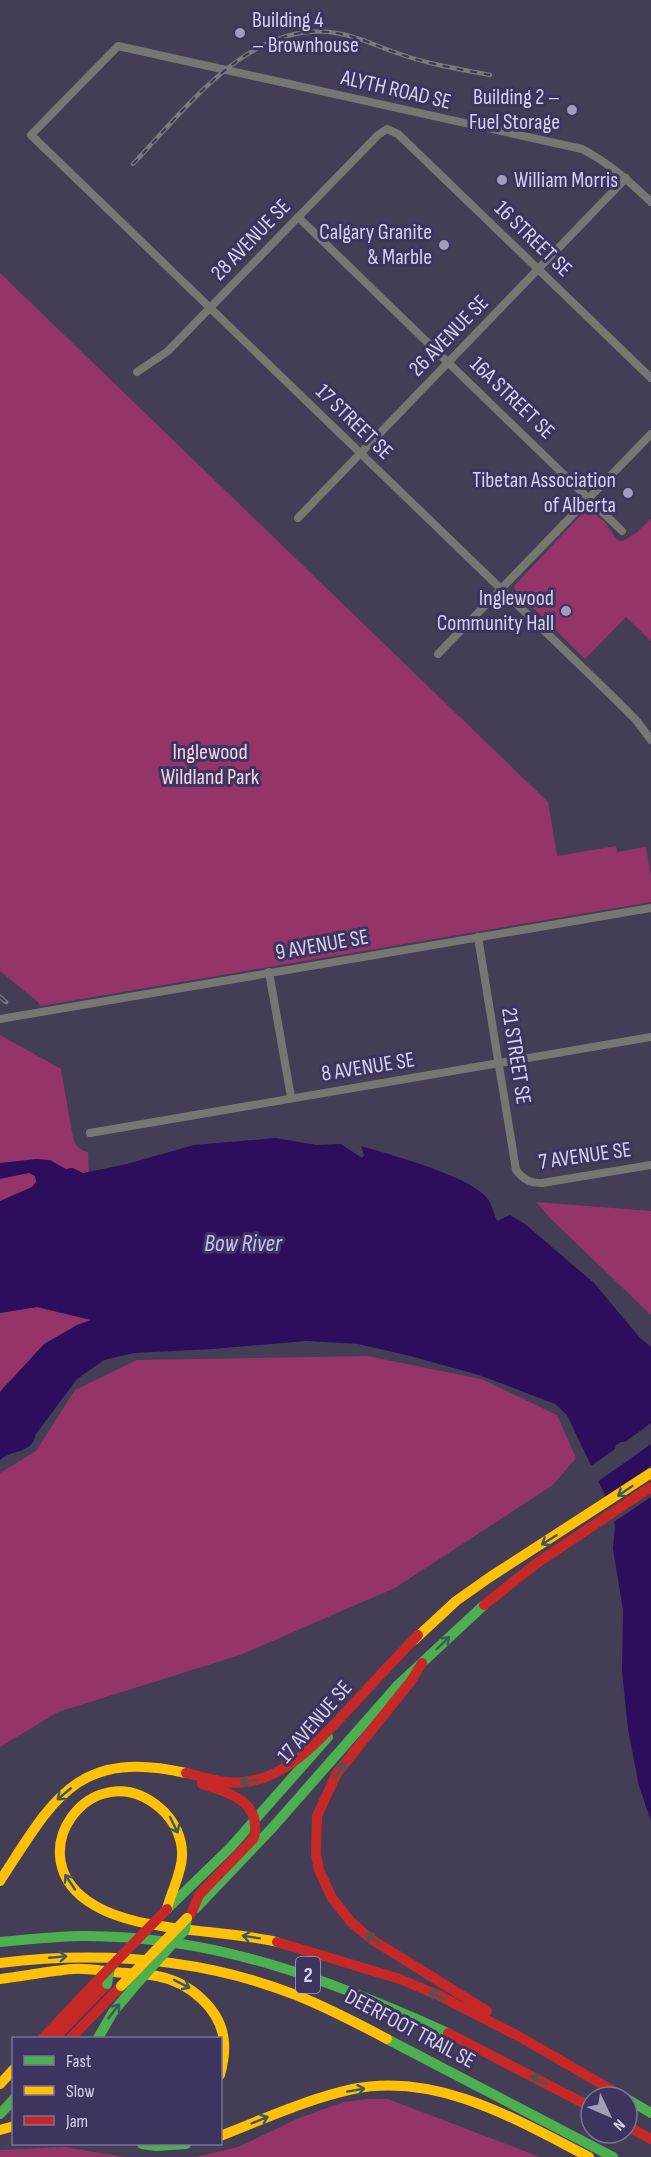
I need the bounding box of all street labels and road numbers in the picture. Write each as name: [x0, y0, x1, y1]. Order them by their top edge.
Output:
street label: ALYTH ROAD SE: [337, 64, 454, 116]
street label: 28 AVENUE SE: [205, 194, 297, 286]
street label: 16 STREET SE: [488, 195, 578, 283]
street label: 26 AVENUE SE: [403, 290, 495, 382]
street label: 16A STREET SE: [464, 351, 560, 445]
street label: 17 STREET SE: [310, 378, 398, 466]
street label: 9 AVENUE SE: [273, 924, 371, 966]
street label: 21 STREET SE: [495, 1006, 537, 1106]
street label: 8 AVENUE SE: [319, 1046, 417, 1088]
street label: 7 AVENUE SE: [537, 1136, 633, 1176]
street label: 17 AVENUE SE: [272, 1675, 358, 1769]
road number: 2: [296, 1957, 320, 1993]
street label: DEERFOOT TRAIL SE: [340, 1983, 480, 2075]

